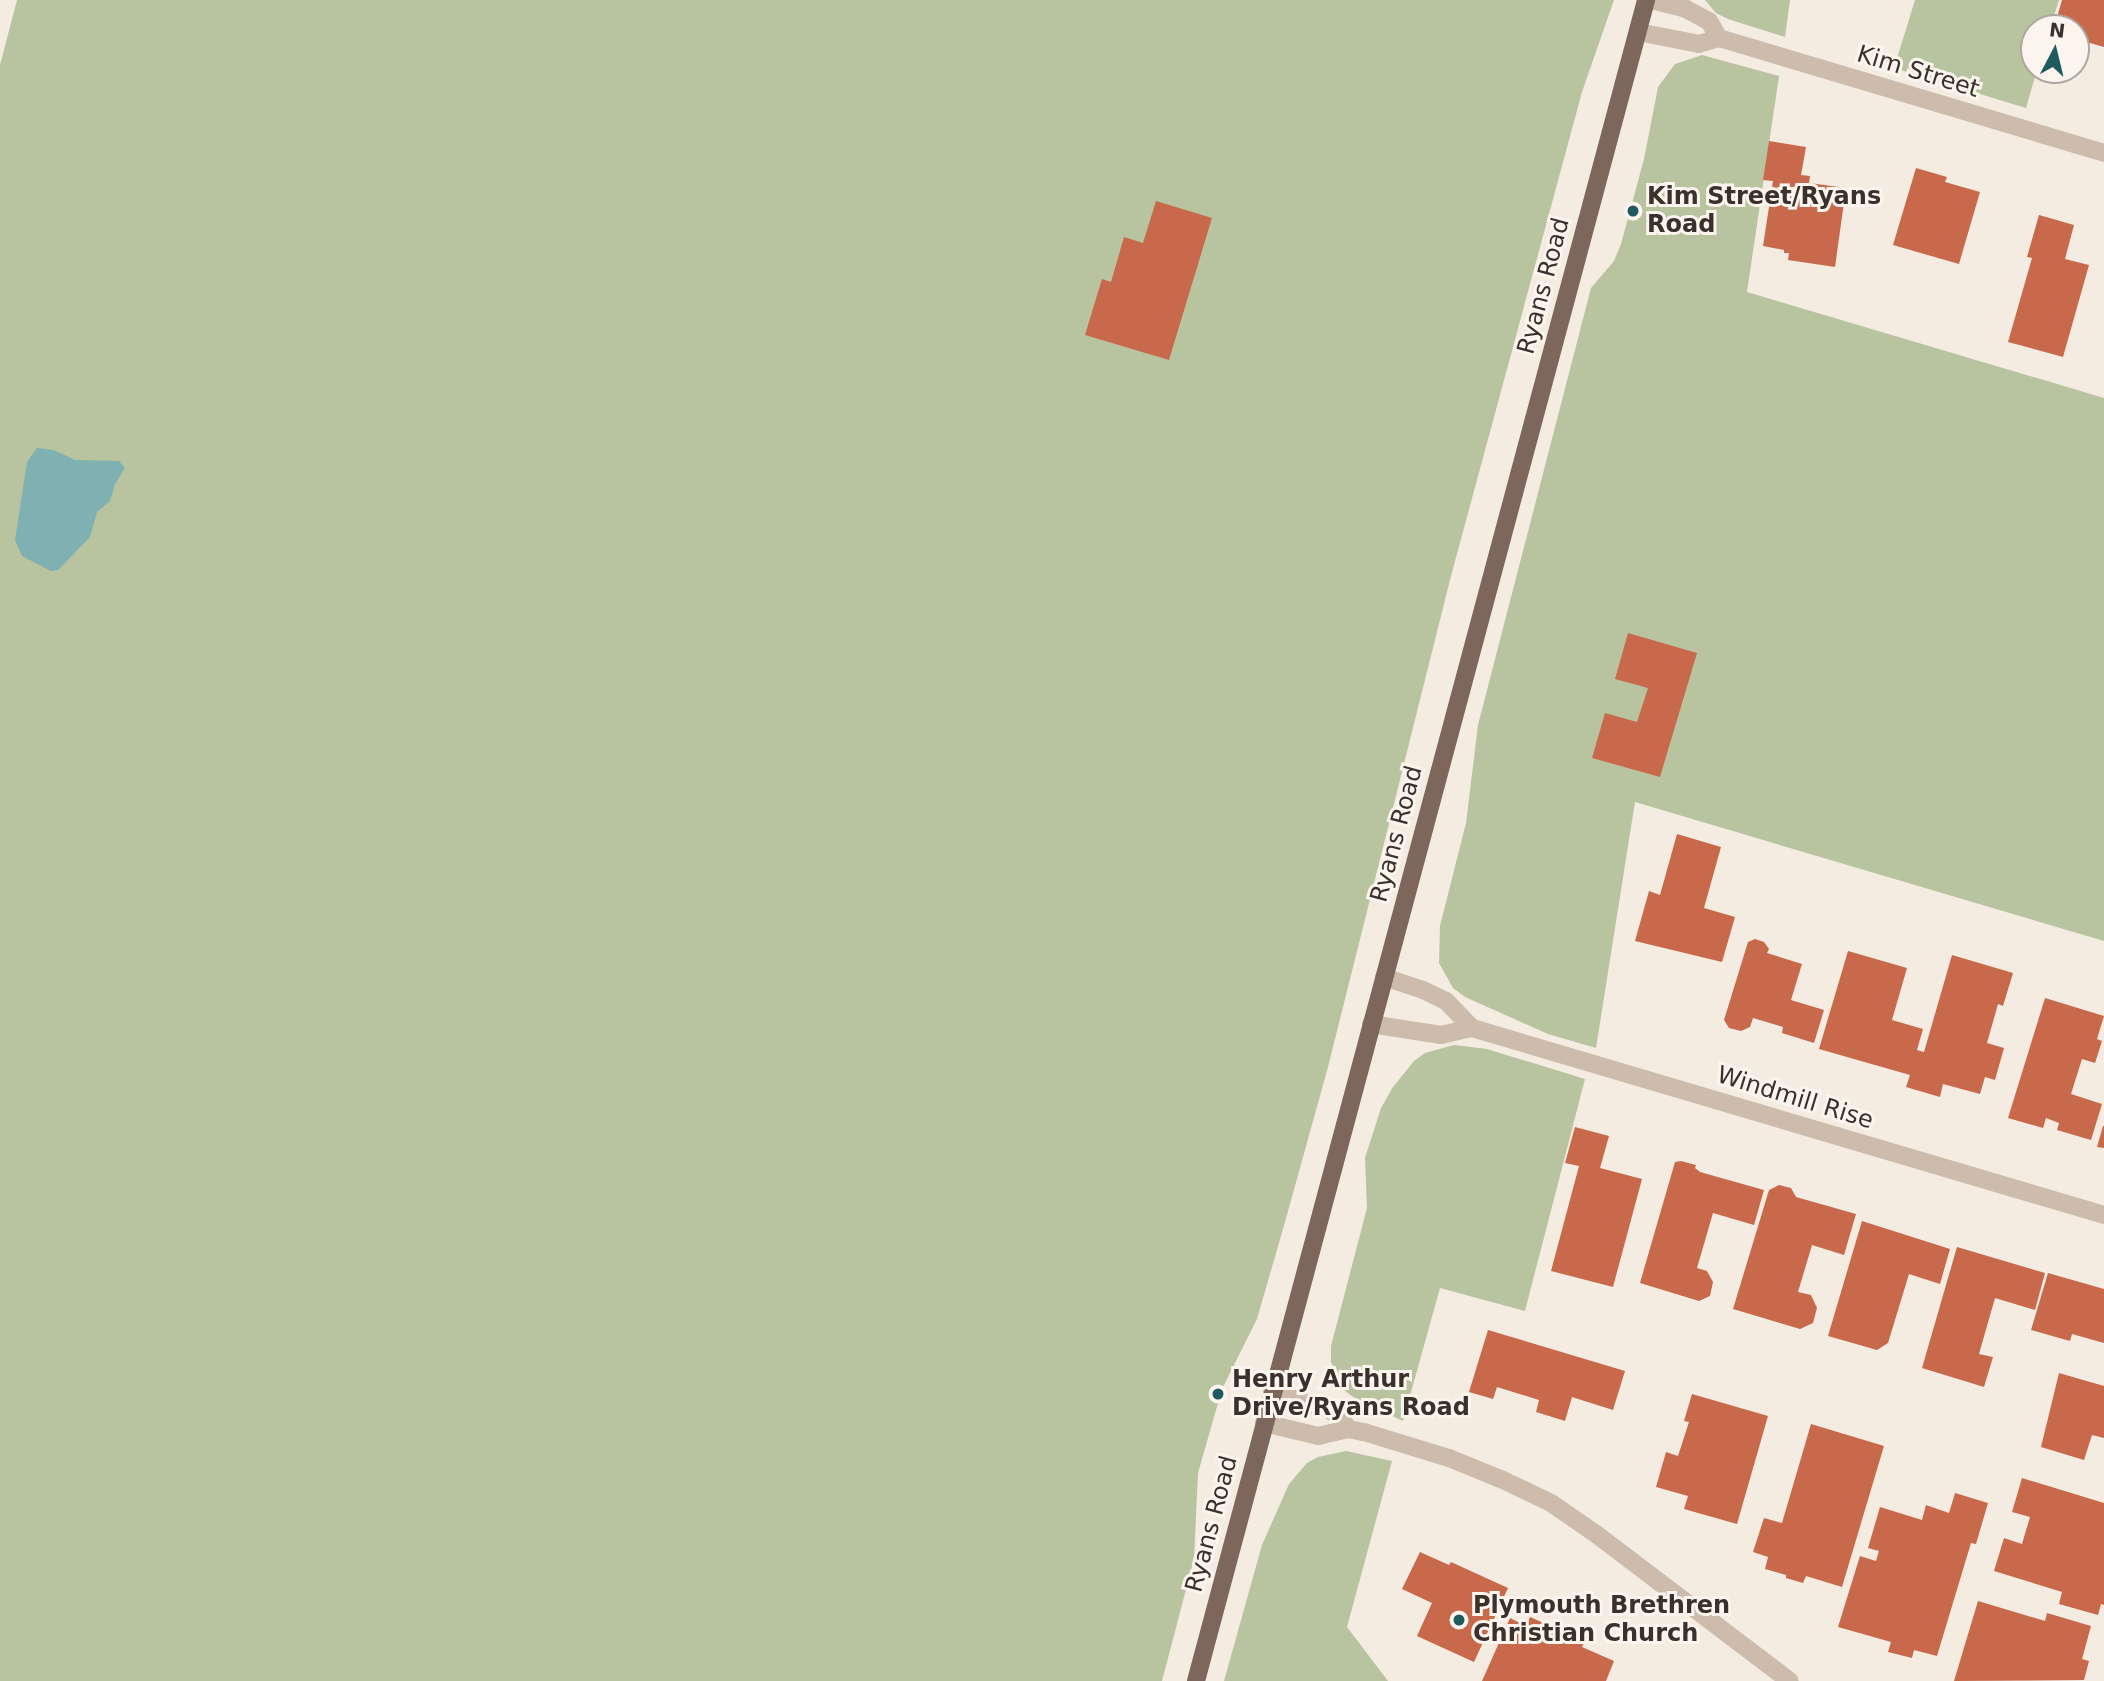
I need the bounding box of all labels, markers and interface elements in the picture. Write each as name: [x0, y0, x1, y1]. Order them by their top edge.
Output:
north arrow: [2020, 14, 2090, 84]
text: N: [2048, 18, 2067, 42]
street label: Kim Street: [1853, 40, 1983, 104]
place label: Kim Street/Ryans Road: [1647, 183, 1881, 239]
marker: Kim Street/Ryans Road: [1625, 203, 1641, 219]
street label: Ryans Road: [1512, 215, 1576, 357]
street label: Ryans Road: [1365, 763, 1429, 905]
street label: Windmill Rise: [1713, 1061, 1877, 1135]
place label: Henry Arthur Drive/Ryans Road: [1232, 1366, 1470, 1422]
marker: Henry Arthur Drive/Ryans Road: [1210, 1386, 1226, 1402]
street label: Ryans Road: [1180, 1453, 1244, 1595]
place label: Plymouth Brethren Christian Church: [1473, 1592, 1730, 1648]
marker: Plymouth Brethren Christian Church: [1451, 1612, 1467, 1628]

